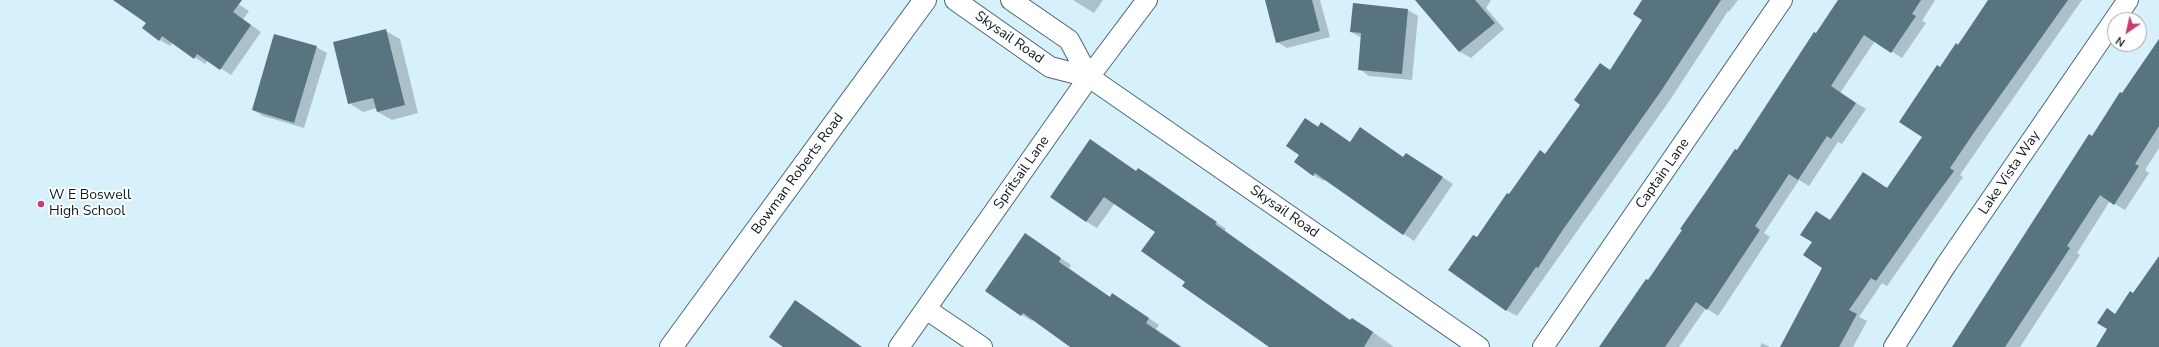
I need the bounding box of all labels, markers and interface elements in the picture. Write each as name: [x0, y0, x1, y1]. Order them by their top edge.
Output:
street label: Skysail Road: [971, 8, 1047, 68]
north arrow: [2107, 12, 2147, 52]
text: N: [2113, 33, 2128, 50]
street label: Bowman Roberts Road: [748, 110, 848, 238]
street label: Lake Vista Way: [1976, 128, 2044, 218]
street label: Spritsail Lane: [991, 133, 1053, 213]
street label: Captain Lane: [1633, 135, 1693, 213]
street label: Skysail Road: [1246, 182, 1322, 242]
place label: W E Boswell High School: [49, 188, 131, 220]
marker: W E Boswell High School: [36, 199, 46, 209]

